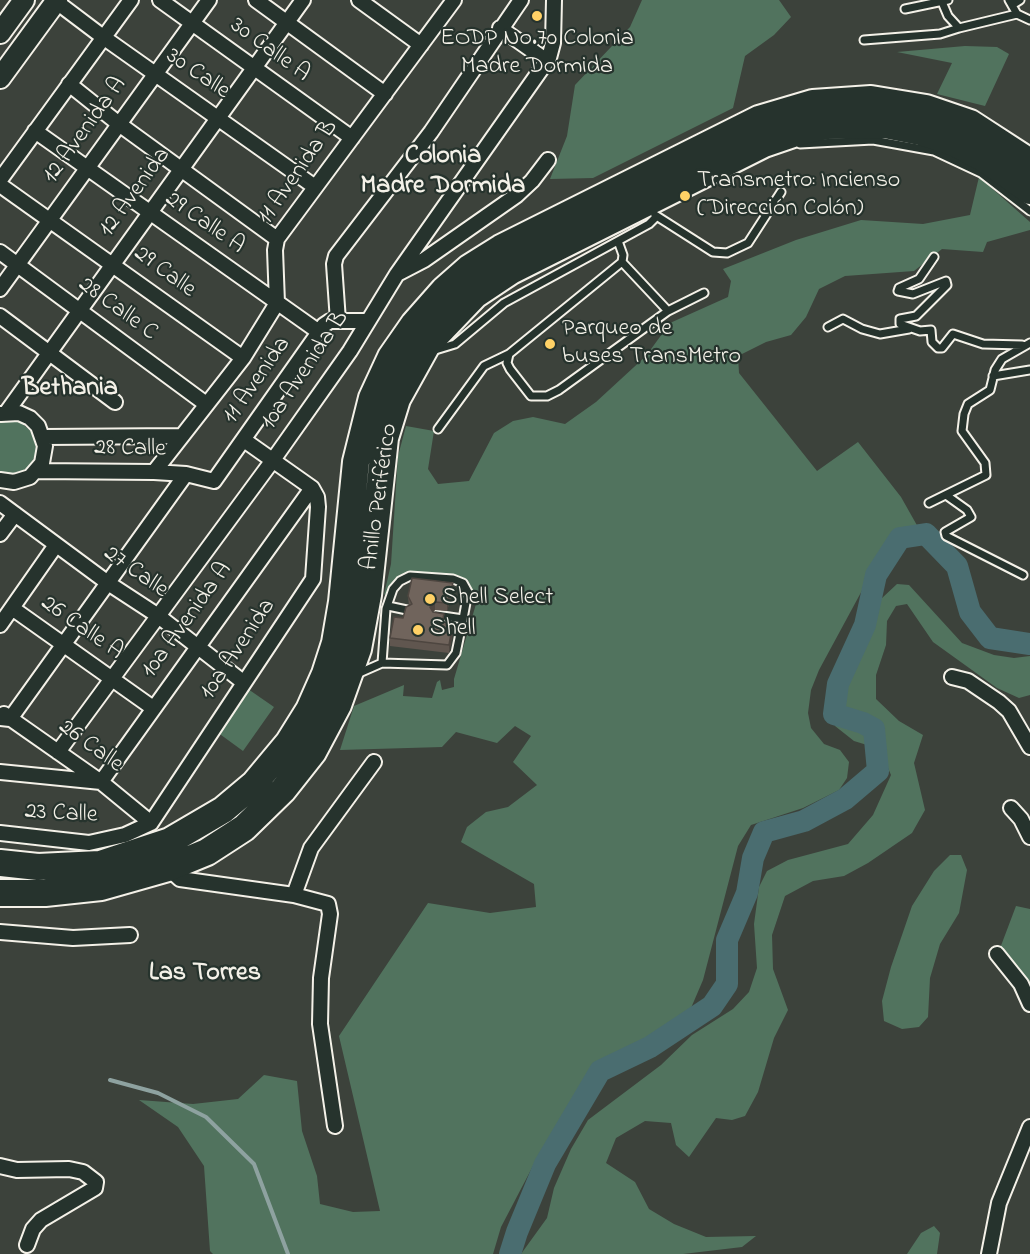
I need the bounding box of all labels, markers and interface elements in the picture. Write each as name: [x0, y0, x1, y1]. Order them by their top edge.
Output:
marker: EODP No.70 Colonia Madre Dormida: [530, 9, 544, 23]
street label: 30 Calle A: [223, 12, 315, 90]
place label: EODP No.70 Colonia Madre Dormida: [440, 26, 634, 82]
street label: 30 Calle: [159, 43, 235, 107]
street label: 12 Avenida A: [38, 72, 134, 190]
street label: 11 Avenida B: [252, 115, 346, 231]
district label: Colonia Madre Dormida: [361, 142, 525, 204]
street label: 12 Avenida: [94, 143, 178, 243]
place label: Transmetro: Incienso (Dirección Colón): [697, 168, 900, 224]
street label: 29 Calle A: [159, 186, 249, 262]
marker: Transmetro: Incienso (Dirección Colón): [678, 189, 692, 203]
street label: 29 Calle: [127, 241, 201, 305]
street label: 28 Calle C: [72, 272, 162, 348]
street label: 10a Avenida B: [256, 306, 356, 436]
place label: Parqueo de buses TransMetro: [562, 316, 741, 372]
street label: 11 Avenida: [218, 332, 298, 430]
marker: Parqueo de buses TransMetro: [543, 337, 557, 351]
district label: Bethania: [22, 374, 118, 406]
street label: Anillo Periférico: [356, 422, 406, 572]
street label: 28 Calle: [94, 435, 166, 465]
street label: 27 Calle: [97, 540, 173, 606]
street label: 10a Avenida A: [136, 558, 240, 684]
place label: Shell Select: [442, 585, 553, 613]
street label: 26 Calle A: [34, 590, 128, 668]
marker: Shell Select: [423, 592, 437, 606]
street label: 10a Avenida: [195, 594, 283, 706]
place label: Shell: [430, 616, 476, 644]
marker: Shell: [411, 623, 425, 637]
street label: 26 Calle: [52, 714, 128, 780]
street label: 23 Calle: [24, 799, 98, 831]
district label: Las Torres: [149, 959, 261, 991]

